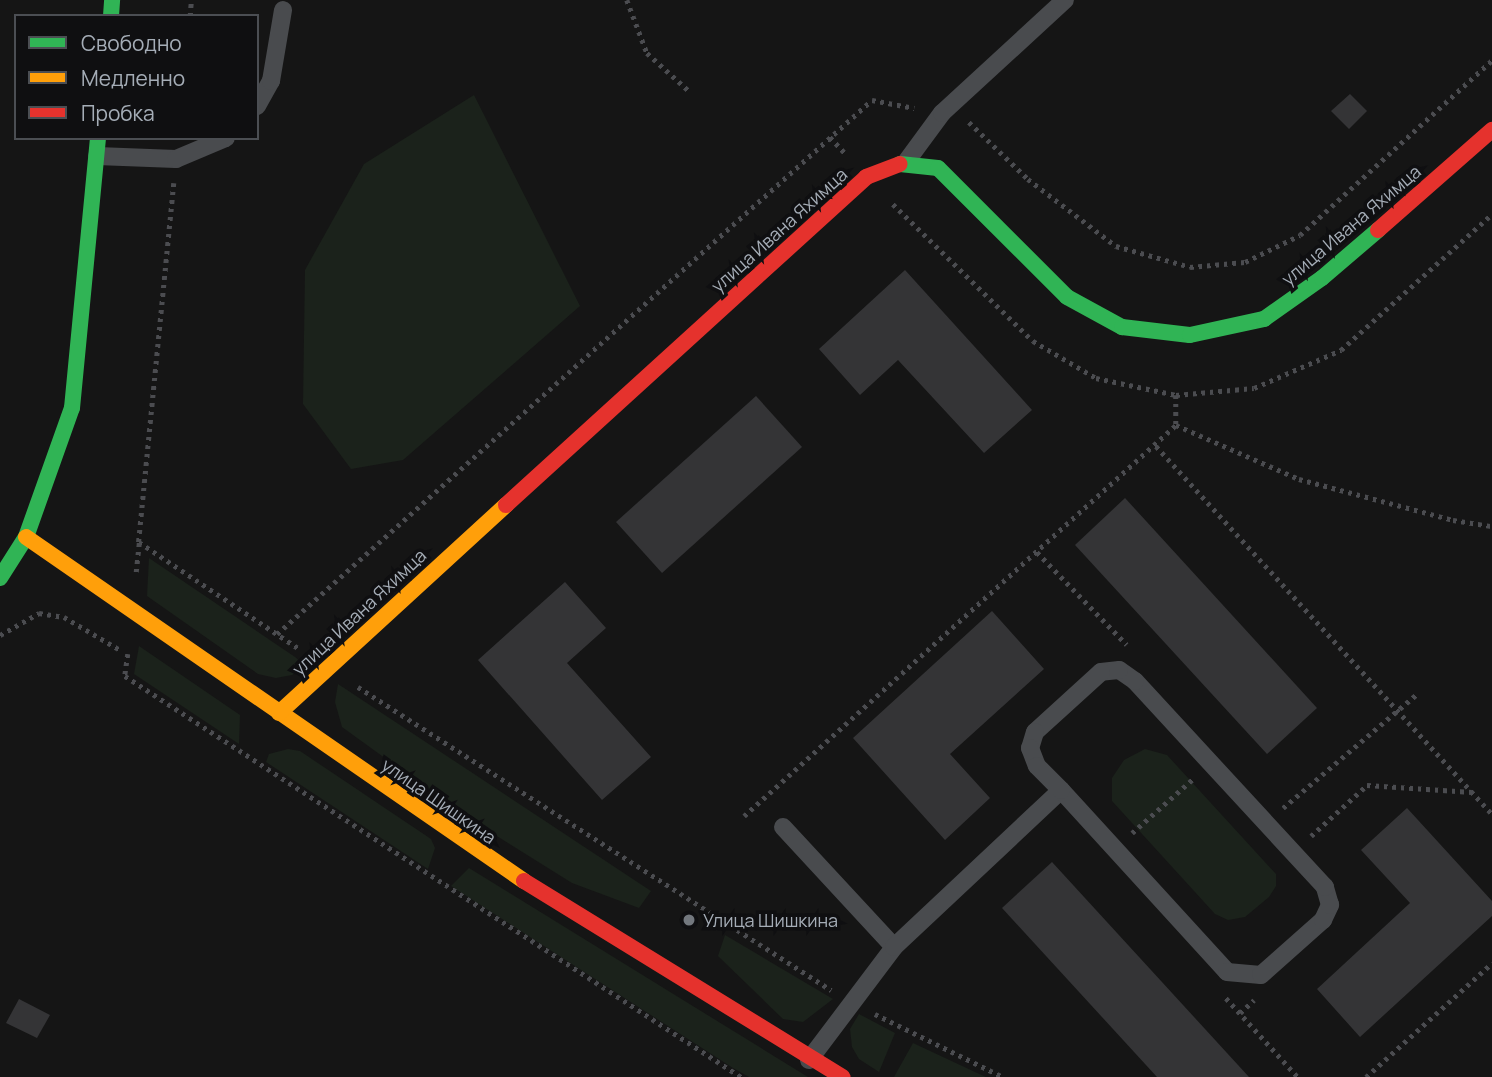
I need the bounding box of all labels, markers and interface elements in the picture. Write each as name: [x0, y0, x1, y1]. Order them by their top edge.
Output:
legend: [14, 14, 259, 140]
text: Свободно: [81, 29, 182, 57]
text: Медленно: [81, 64, 185, 92]
text: Пробка: [81, 99, 155, 127]
street label: улица Ивана Яхимца: [1277, 160, 1425, 290]
street label: улица Ивана Яхимца: [707, 163, 851, 297]
street label: улица Ивана Яхимца: [288, 544, 430, 680]
street label: улица Шишкина: [378, 754, 500, 848]
place label: Улица Шишкина: [703, 909, 838, 931]
marker: Улица Шишкина: [681, 912, 697, 928]

